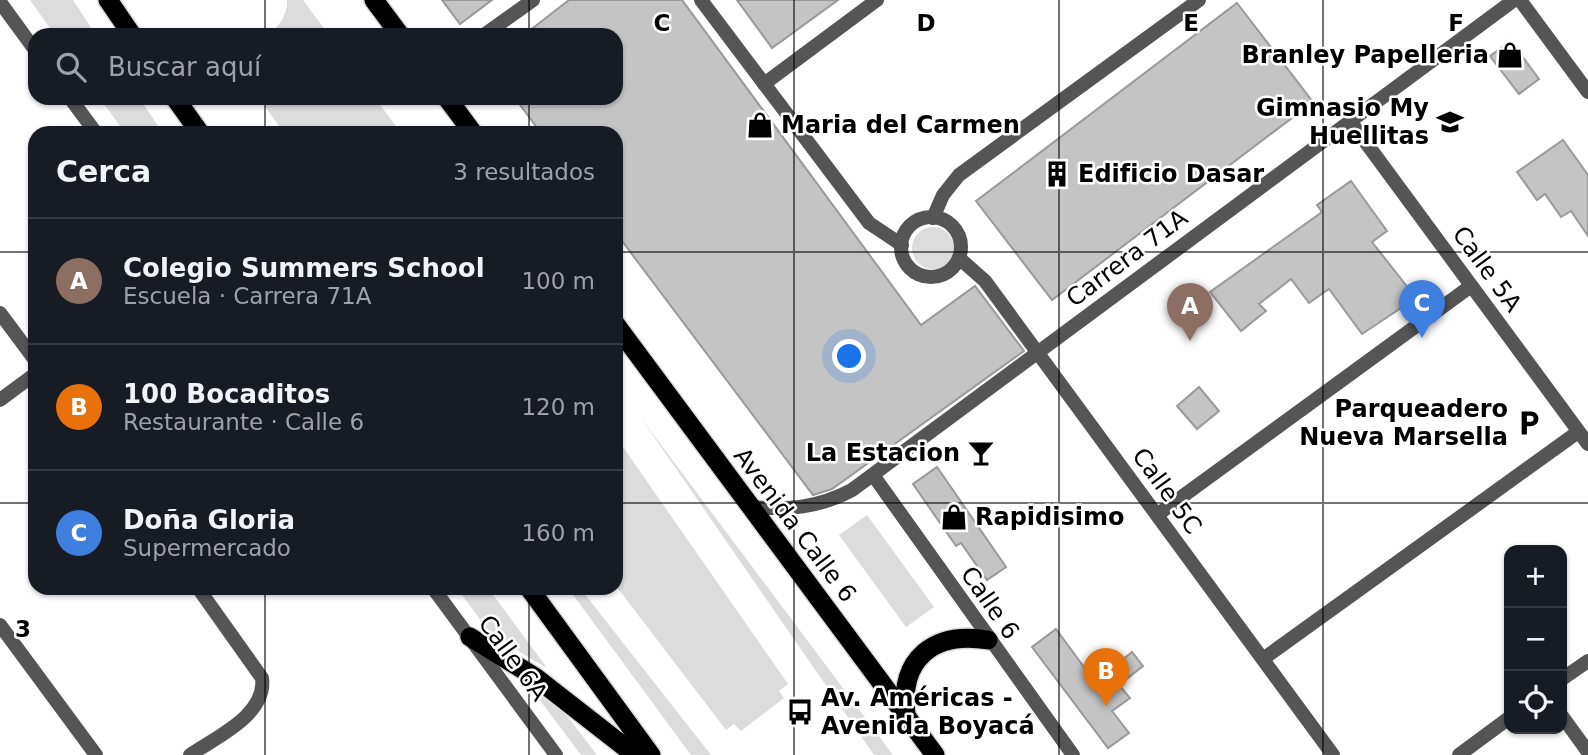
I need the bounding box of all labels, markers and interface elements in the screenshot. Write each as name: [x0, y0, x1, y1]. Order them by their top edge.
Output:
text: C: [654, 10, 670, 36]
text: D: [916, 10, 936, 36]
text: E: [1183, 10, 1199, 36]
text: F: [1448, 10, 1464, 36]
search box: [28, 28, 623, 105]
shop icon: Branley Papelleria: [1495, 40, 1525, 70]
place label: Branley Papelleria: [1242, 41, 1489, 69]
icon: search: [52, 48, 90, 86]
text: Buscar aquí: [108, 52, 261, 82]
place label: Gimnasio My Huellitas: [1256, 94, 1429, 150]
school or university icon: Gimnasio My Huellitas: [1435, 107, 1465, 137]
shop icon: Maria del Carmen: [745, 110, 775, 140]
place label: Maria del Carmen: [781, 111, 1020, 139]
text: Cerca: [56, 154, 151, 189]
text: 3 resultados: [453, 159, 595, 185]
building icon: Edificio Dasar: [1042, 159, 1072, 189]
place label: Edificio Dasar: [1078, 160, 1264, 188]
street label: Carrera 71A: [1061, 203, 1193, 313]
street label: Calle 5A: [1447, 221, 1528, 318]
text: Colegio Summers School: [123, 253, 485, 283]
text: A: [70, 268, 88, 294]
text: 100 m: [521, 268, 595, 294]
pin: C: [1399, 280, 1445, 338]
text: Escuela · Carrera 71A: [123, 283, 371, 309]
pin: A: [1167, 283, 1213, 341]
your location: [832, 339, 866, 373]
text: 100 Bocaditos: [123, 379, 330, 409]
text: B: [70, 394, 88, 420]
text: 120 m: [521, 394, 595, 420]
place label: Parqueadero Nueva Marsella: [1299, 395, 1508, 451]
parking icon: Parqueadero Nueva Marsella: [1514, 408, 1544, 438]
text: Restaurante · Calle 6: [123, 409, 364, 435]
bar icon: La Estacion: [966, 438, 996, 468]
place label: La Estacion: [806, 439, 960, 467]
street label: Avenida Calle 6: [728, 442, 862, 608]
street label: Calle 5C: [1127, 443, 1207, 539]
shop icon: Rapidisimo: [939, 502, 969, 532]
place label: Rapidisimo: [975, 503, 1125, 531]
text: Doña Gloria: [123, 505, 295, 535]
text: C: [71, 520, 87, 546]
text: 160 m: [521, 520, 595, 546]
text: Supermercado: [123, 535, 291, 561]
map controls: [1504, 545, 1567, 734]
button: +: [1504, 545, 1567, 608]
street label: Calle 6: [955, 561, 1025, 645]
button: −: [1504, 608, 1567, 671]
street label: Calle 6A: [473, 610, 554, 707]
text: 3: [15, 616, 31, 642]
pin: B: [1083, 648, 1129, 706]
button: locate: [1504, 671, 1567, 734]
place label: Av. Américas - Avenida Boyacá: [821, 684, 1035, 740]
bus stop icon: Av. Américas - Avenida Boyacá: [785, 697, 815, 727]

